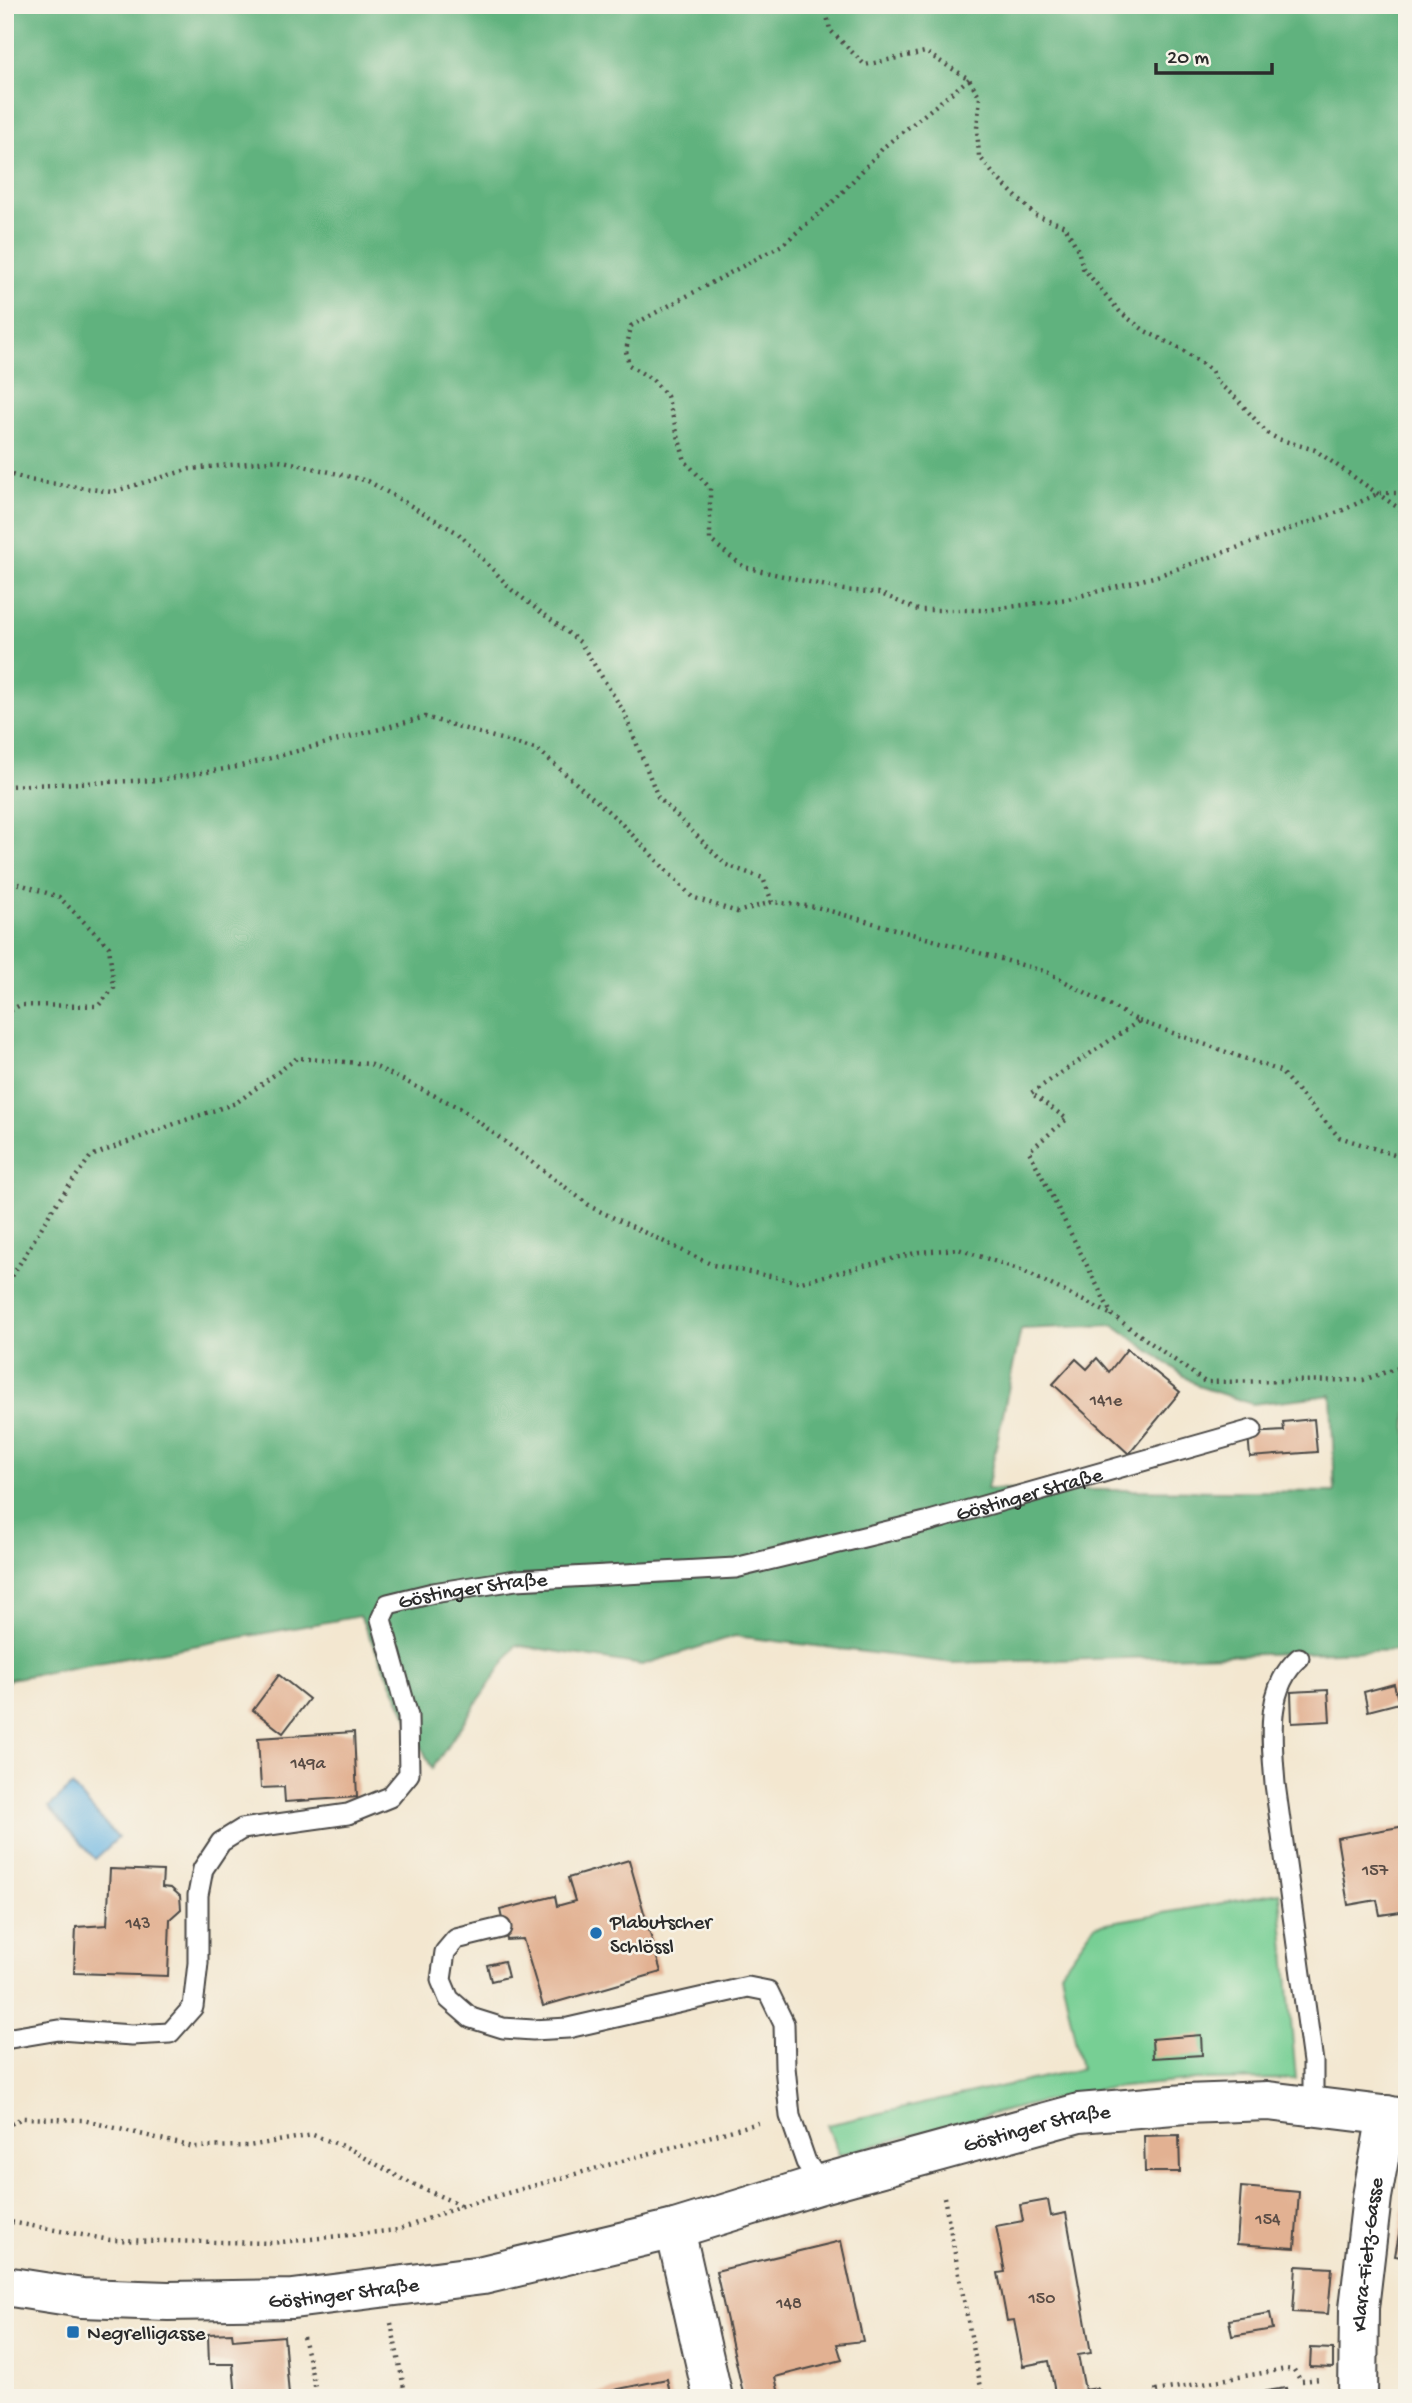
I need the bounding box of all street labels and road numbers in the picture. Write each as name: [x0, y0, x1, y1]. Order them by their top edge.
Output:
street label: Göstinger Straße: [954, 1464, 1107, 1529]
street label: Göstinger Straße: [396, 1569, 549, 1617]
street label: Göstinger Straße: [961, 2101, 1113, 2160]
street label: Klara-Fietz-Gasse: [1350, 2175, 1392, 2332]
street label: Göstinger Straße: [268, 2274, 422, 2315]

